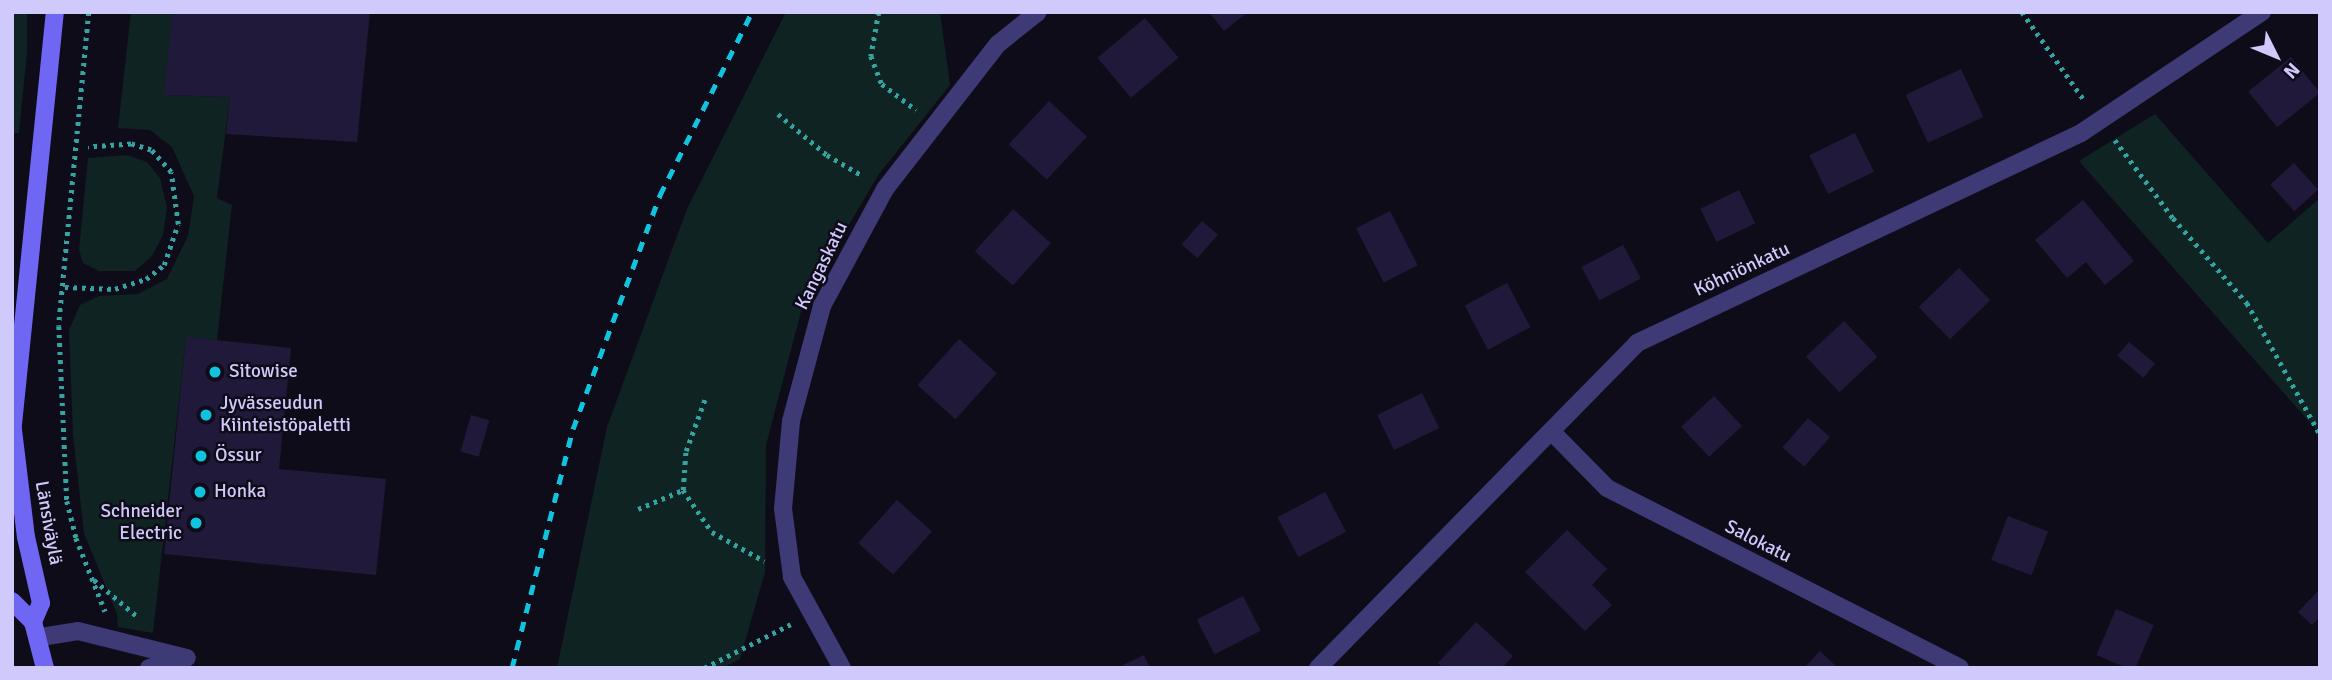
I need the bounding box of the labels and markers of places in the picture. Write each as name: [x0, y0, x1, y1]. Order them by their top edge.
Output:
place label: Sitowise: [229, 361, 298, 383]
marker: Sitowise: [207, 364, 223, 380]
place label: Jyvässeudun Kiinteistöpaletti: [220, 393, 351, 437]
marker: Jyvässeudun Kiinteistöpaletti: [198, 407, 214, 423]
place label: Össur: [215, 445, 262, 467]
marker: Össur: [193, 448, 209, 464]
place label: Honka: [214, 481, 266, 503]
marker: Honka: [192, 484, 208, 500]
place label: Schneider Electric: [101, 501, 182, 545]
marker: Schneider Electric: [188, 515, 204, 531]

